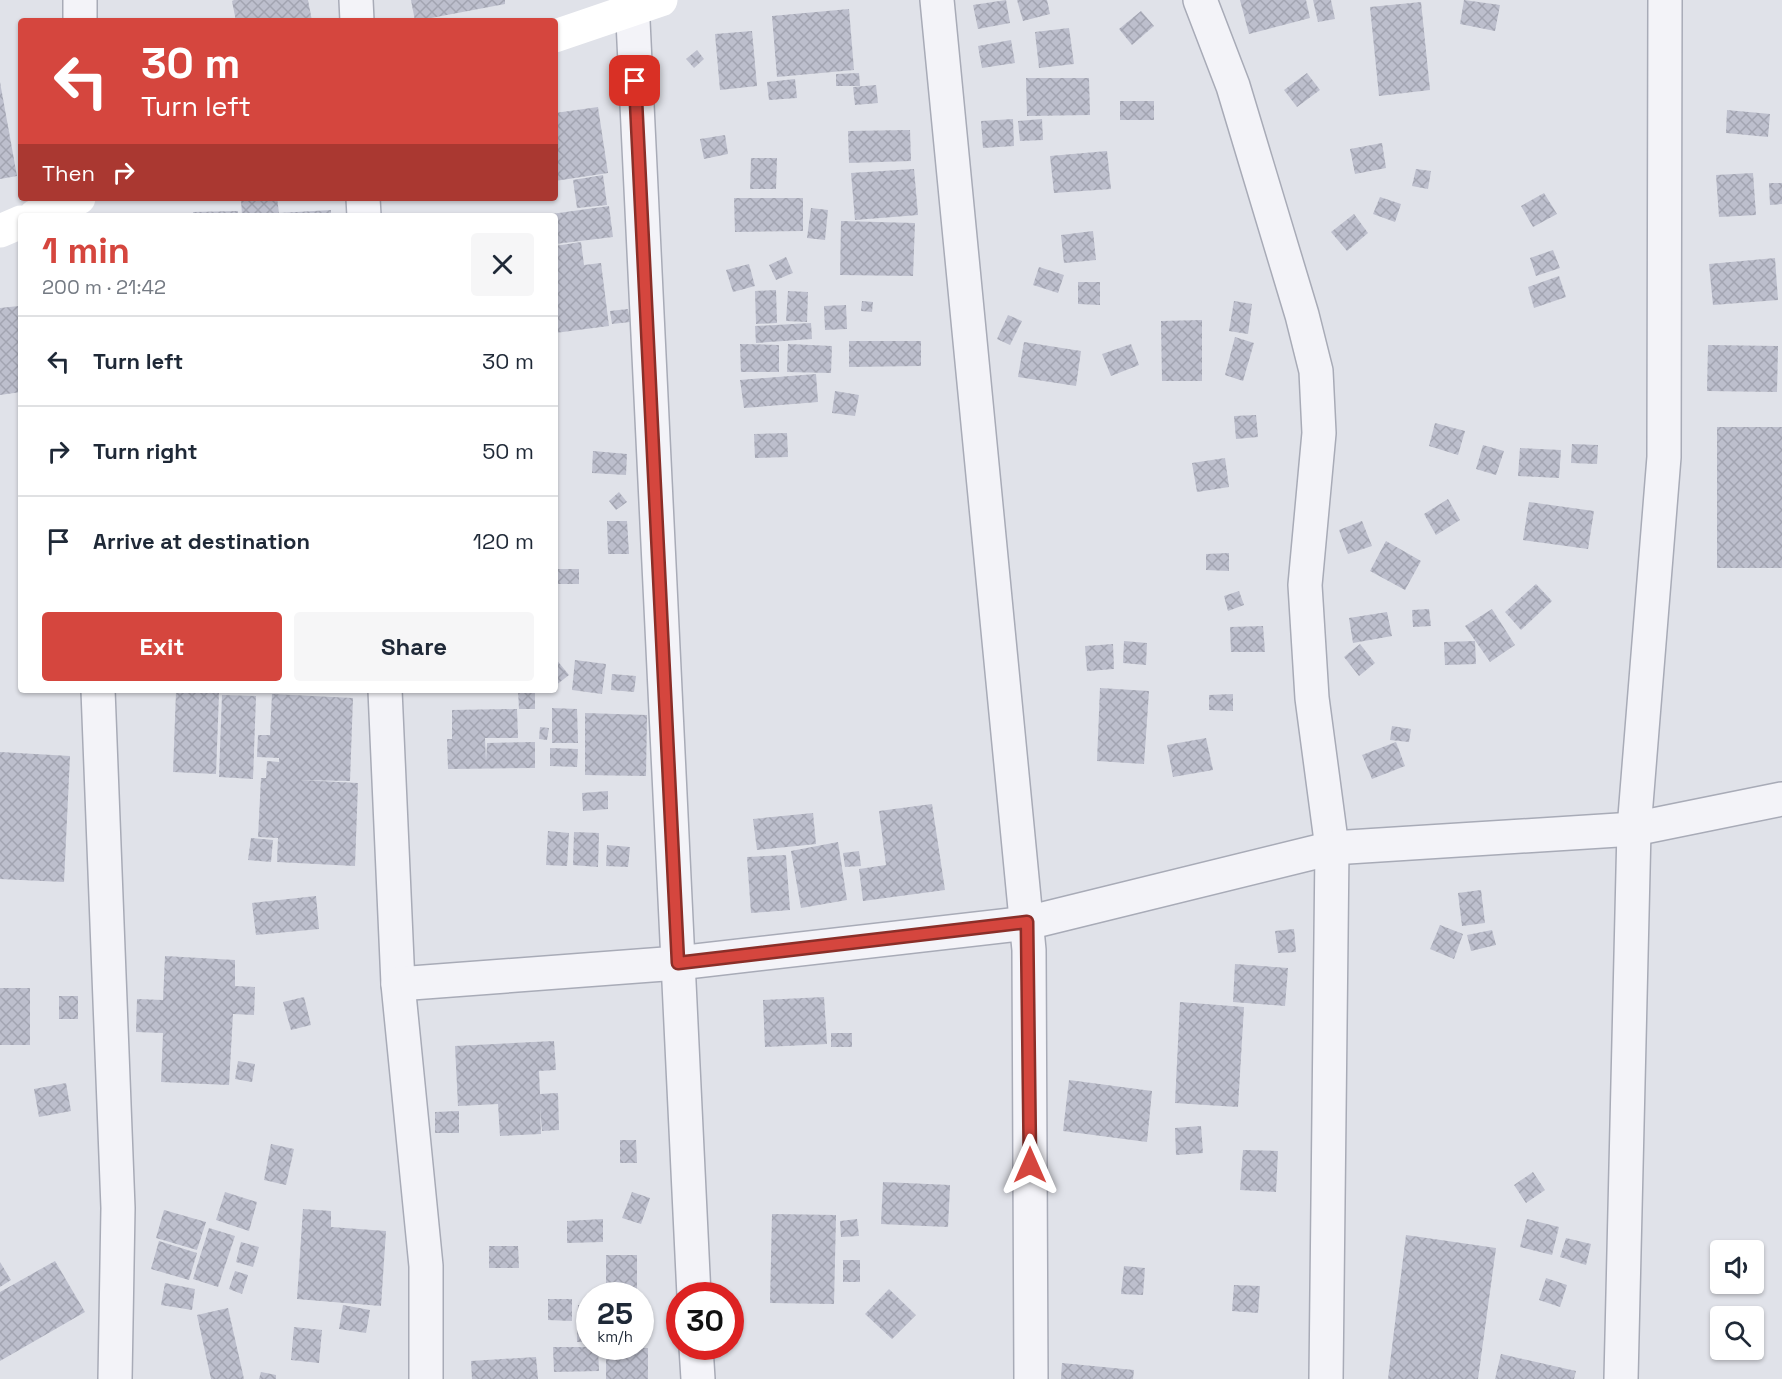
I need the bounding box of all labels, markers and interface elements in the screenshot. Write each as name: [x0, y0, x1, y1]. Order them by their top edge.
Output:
text: 30 m: [141, 37, 240, 90]
icon: left: [42, 42, 120, 120]
pin: [609, 55, 660, 106]
icon: arrive: [618, 64, 651, 97]
text: Turn left: [141, 89, 251, 124]
icon: right: [107, 156, 140, 189]
text: Then: [42, 159, 95, 187]
text: 1 min: [42, 228, 130, 274]
button: close: [471, 233, 534, 296]
text: 200 m · 21:42: [42, 274, 166, 300]
icon: left: [42, 345, 75, 378]
text: Turn left: [93, 347, 183, 375]
text: 30 m: [482, 347, 534, 375]
icon: right: [42, 435, 75, 468]
text: Turn right: [93, 437, 198, 465]
text: 50 m: [482, 437, 534, 465]
icon: arrive: [42, 525, 75, 558]
text: Arrive at destination: [93, 527, 310, 555]
text: 120 m: [473, 527, 534, 555]
button: Exit: [42, 612, 282, 681]
button: Share: [294, 612, 534, 681]
position arrow: [998, 1133, 1062, 1197]
map controls: [1710, 1240, 1764, 1360]
button: sound: [1710, 1240, 1764, 1294]
speed limit sign: 30: [666, 1282, 744, 1360]
text: 25: [597, 1294, 633, 1333]
button: search: [1710, 1306, 1764, 1360]
text: km/h: [597, 1327, 633, 1346]

